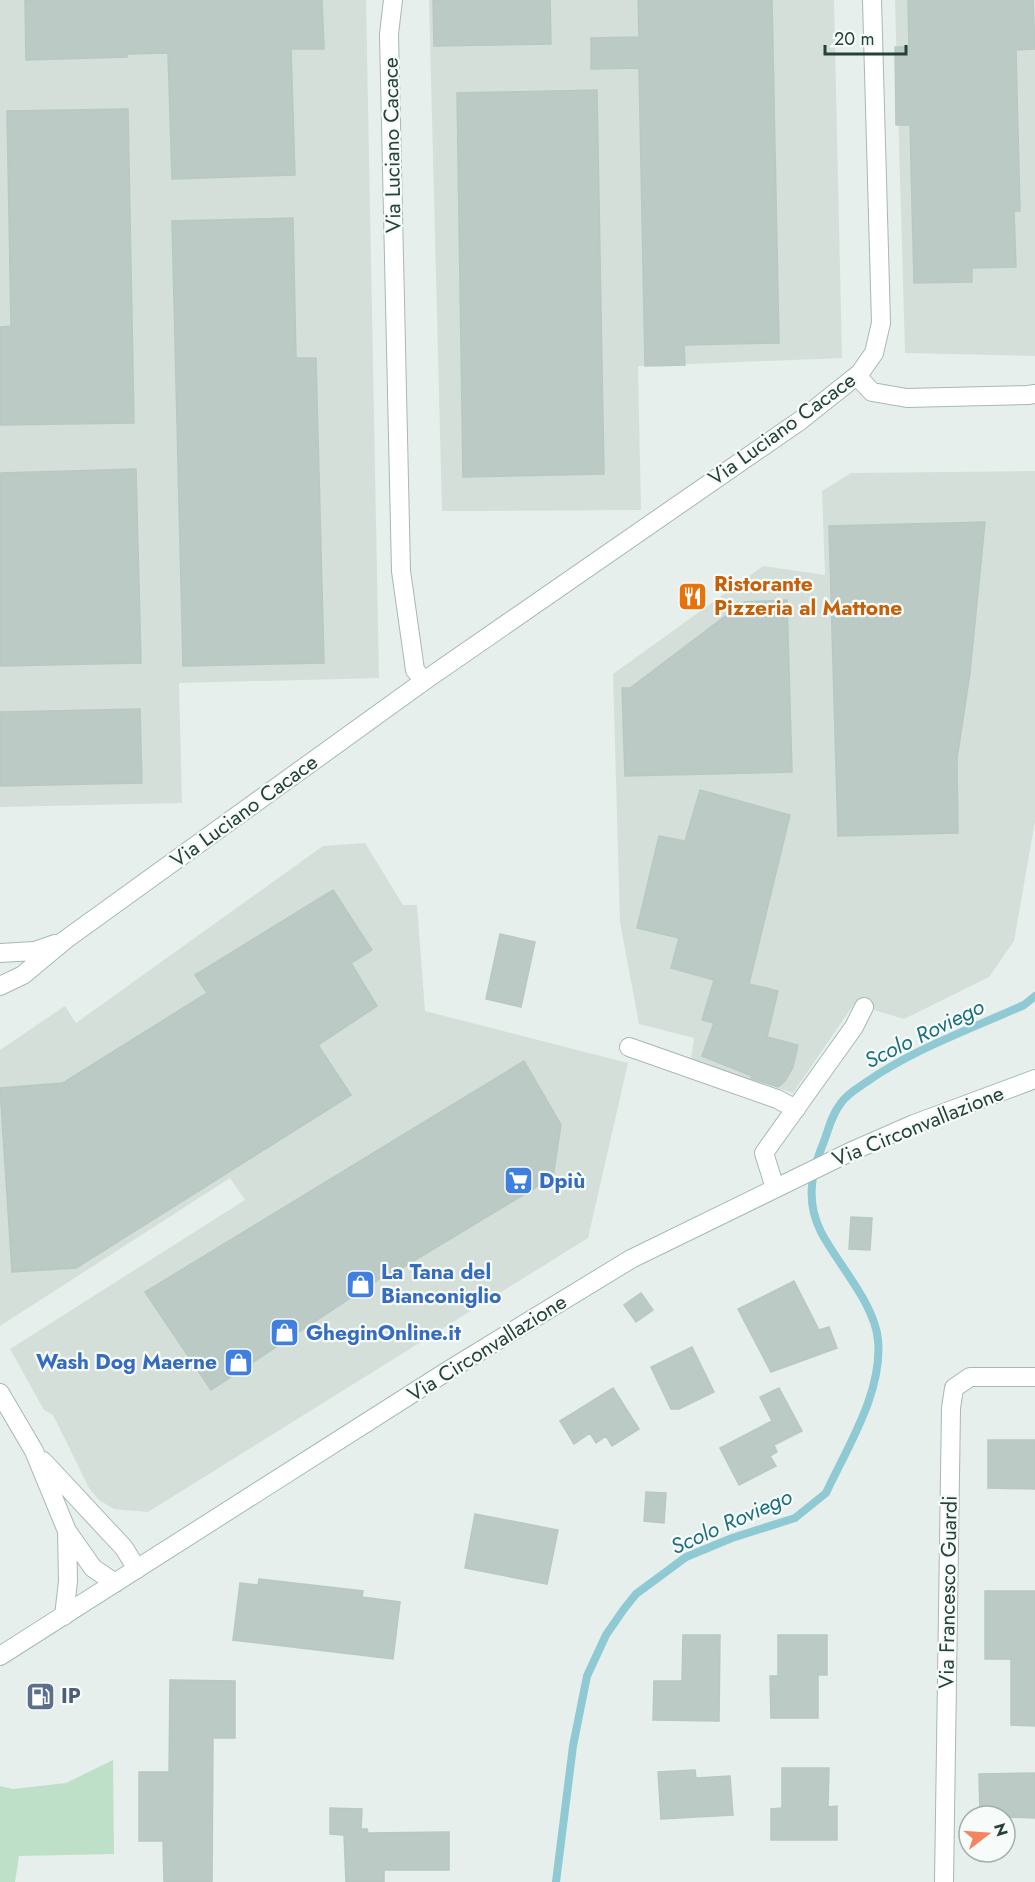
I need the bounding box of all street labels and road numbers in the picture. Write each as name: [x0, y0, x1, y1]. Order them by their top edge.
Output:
street label: Via Luciano Cacace: [375, 57, 409, 233]
street label: Via Luciano Cacace: [702, 365, 862, 493]
street label: Via Luciano Cacace: [164, 747, 324, 875]
street label: Via Circonvallazione: [828, 1078, 1008, 1174]
street label: Via Circonvallazione: [402, 1287, 572, 1409]
street label: Via Francesco Guardi: [931, 1495, 965, 1689]

